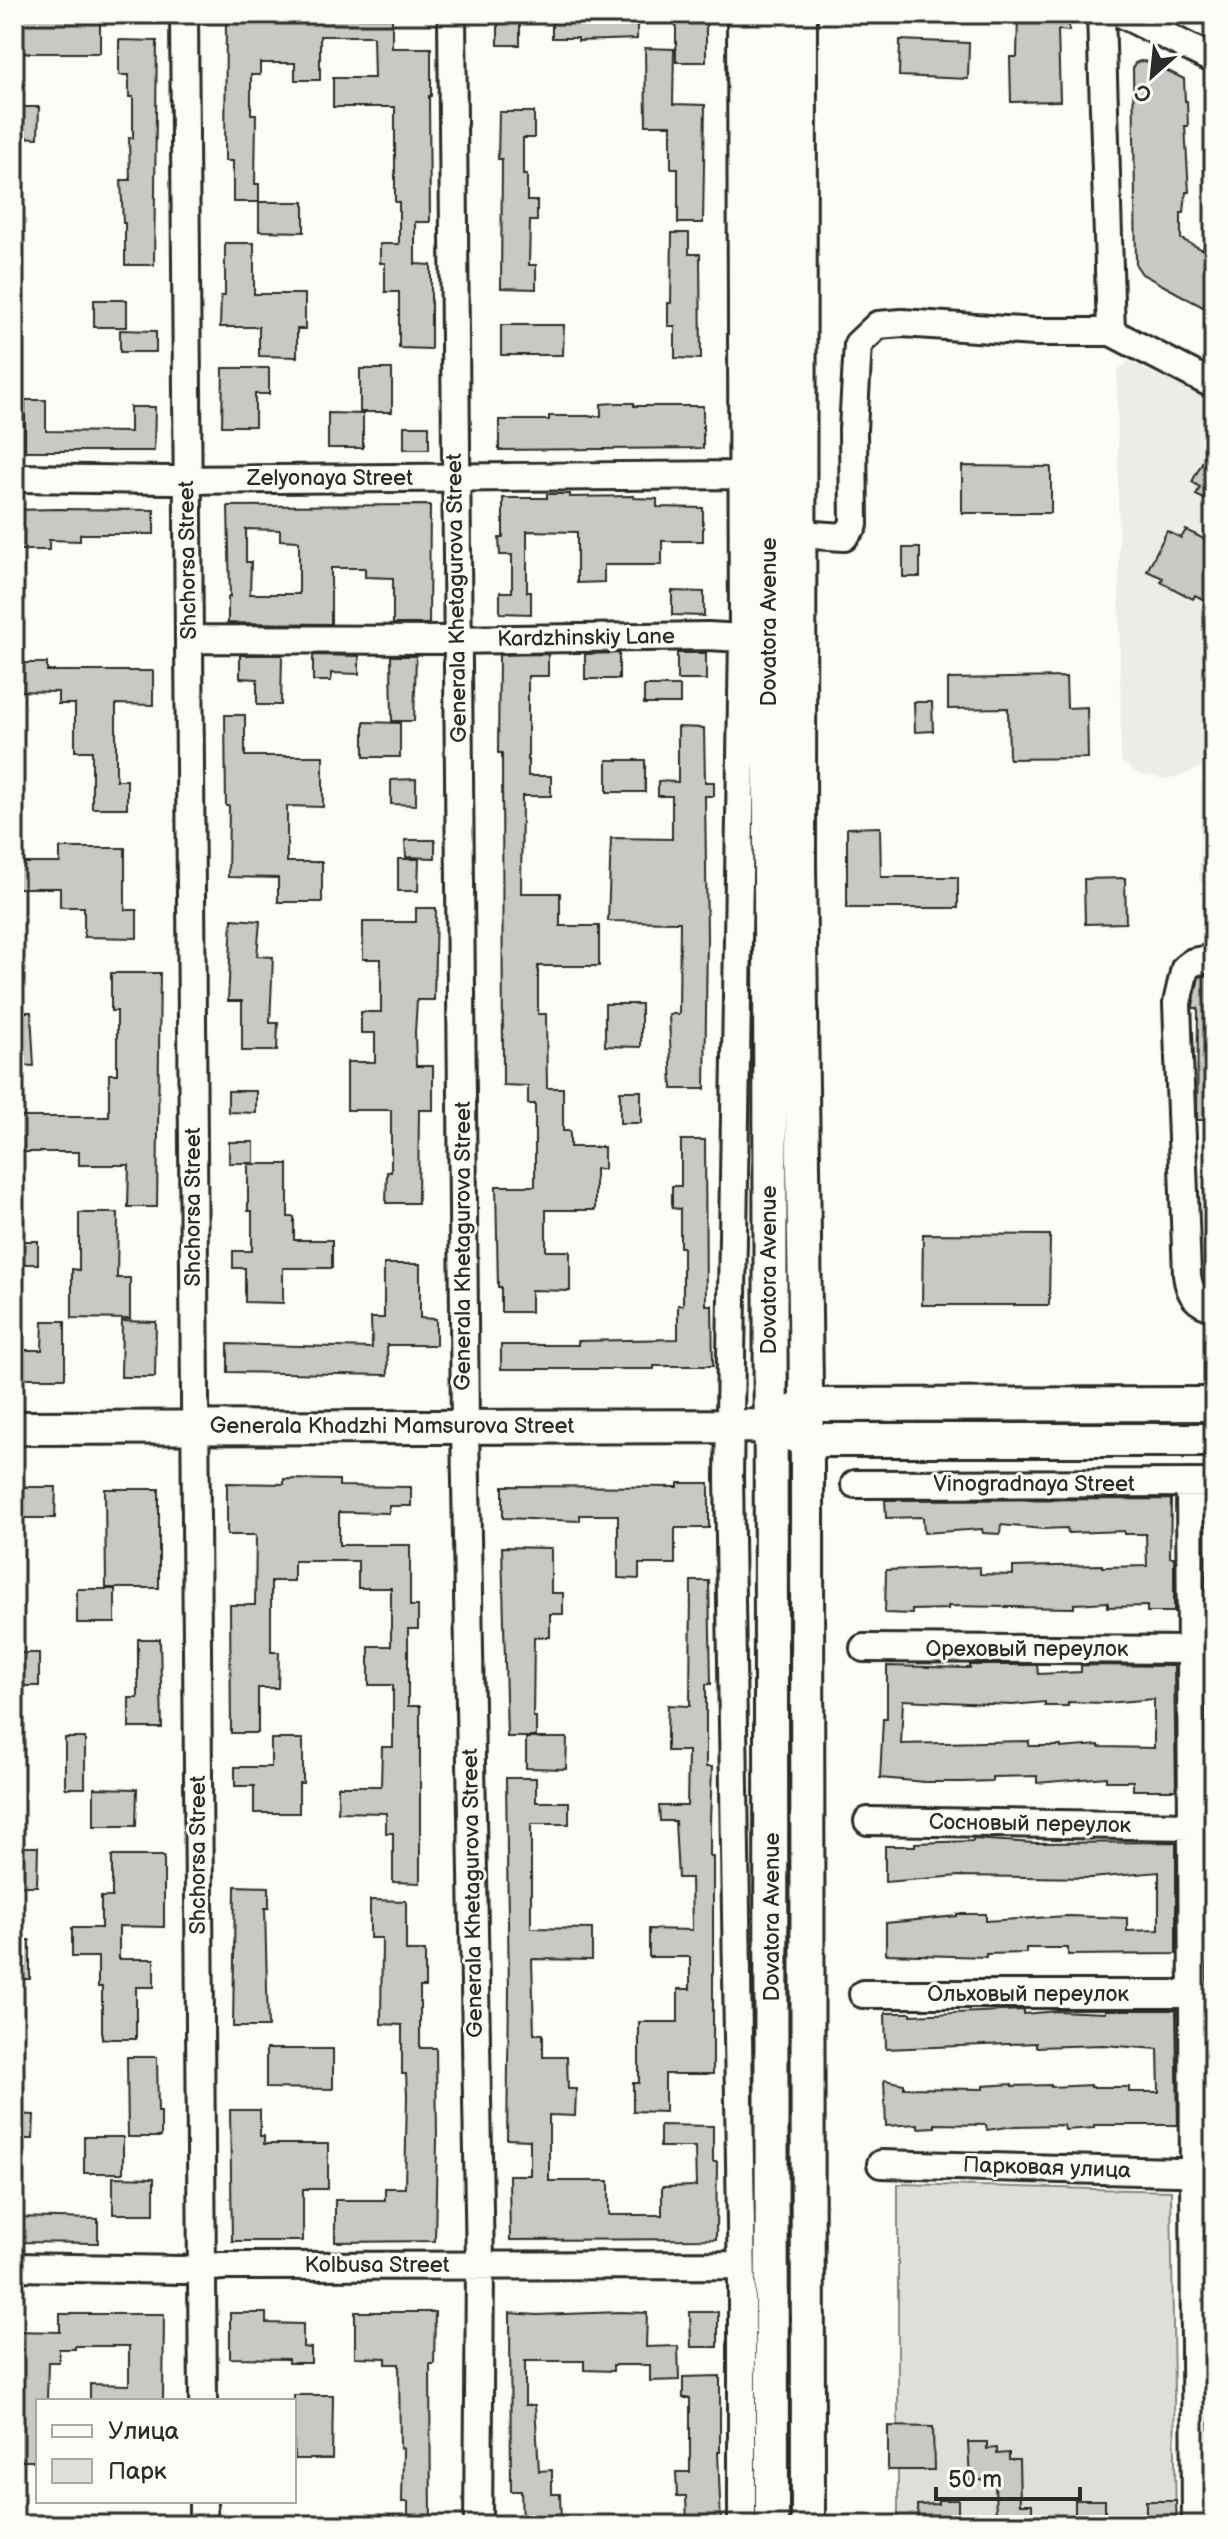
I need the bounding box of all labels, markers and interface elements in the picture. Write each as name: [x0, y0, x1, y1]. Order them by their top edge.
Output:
north arrow: [1112, 36, 1192, 116]
text: С: [1131, 77, 1157, 108]
street label: Generala Khetagurova Street: [441, 453, 473, 743]
street label: Zelyonaya Street: [246, 465, 413, 492]
street label: Shchorsa Street: [173, 480, 203, 640]
street label: Dovatora Avenue: [756, 537, 783, 707]
street label: Kardzhinskiy Lane: [497, 623, 675, 653]
street label: Generala Khetagurova Street: [450, 1101, 477, 1391]
street label: Shchorsa Street: [180, 1127, 207, 1287]
street label: Dovatora Avenue: [756, 1185, 783, 1355]
street label: Generala Khadzhi Mamsurova Street: [210, 1413, 575, 1440]
street label: Vinogradnaya Street: [933, 1471, 1135, 1498]
street label: Ореховый переулок: [926, 1636, 1129, 1663]
street label: Generala Khetagurova Street: [457, 1748, 489, 2038]
street label: Shchorsa Street: [185, 1775, 212, 1935]
street label: Сосновый переулок: [929, 1809, 1132, 1839]
street label: Dovatora Avenue: [759, 1832, 786, 2002]
street label: Ольховый переулок: [927, 1981, 1129, 2008]
street label: Парковая улица: [962, 2152, 1132, 2184]
street label: Kolbusa Street: [304, 2252, 450, 2279]
legend: [36, 2399, 296, 2503]
text: Улица: [108, 2417, 179, 2446]
scale bar: [936, 2451, 1080, 2501]
text: Парк: [108, 2457, 167, 2486]
text: 50 m: [948, 2465, 1002, 2494]

